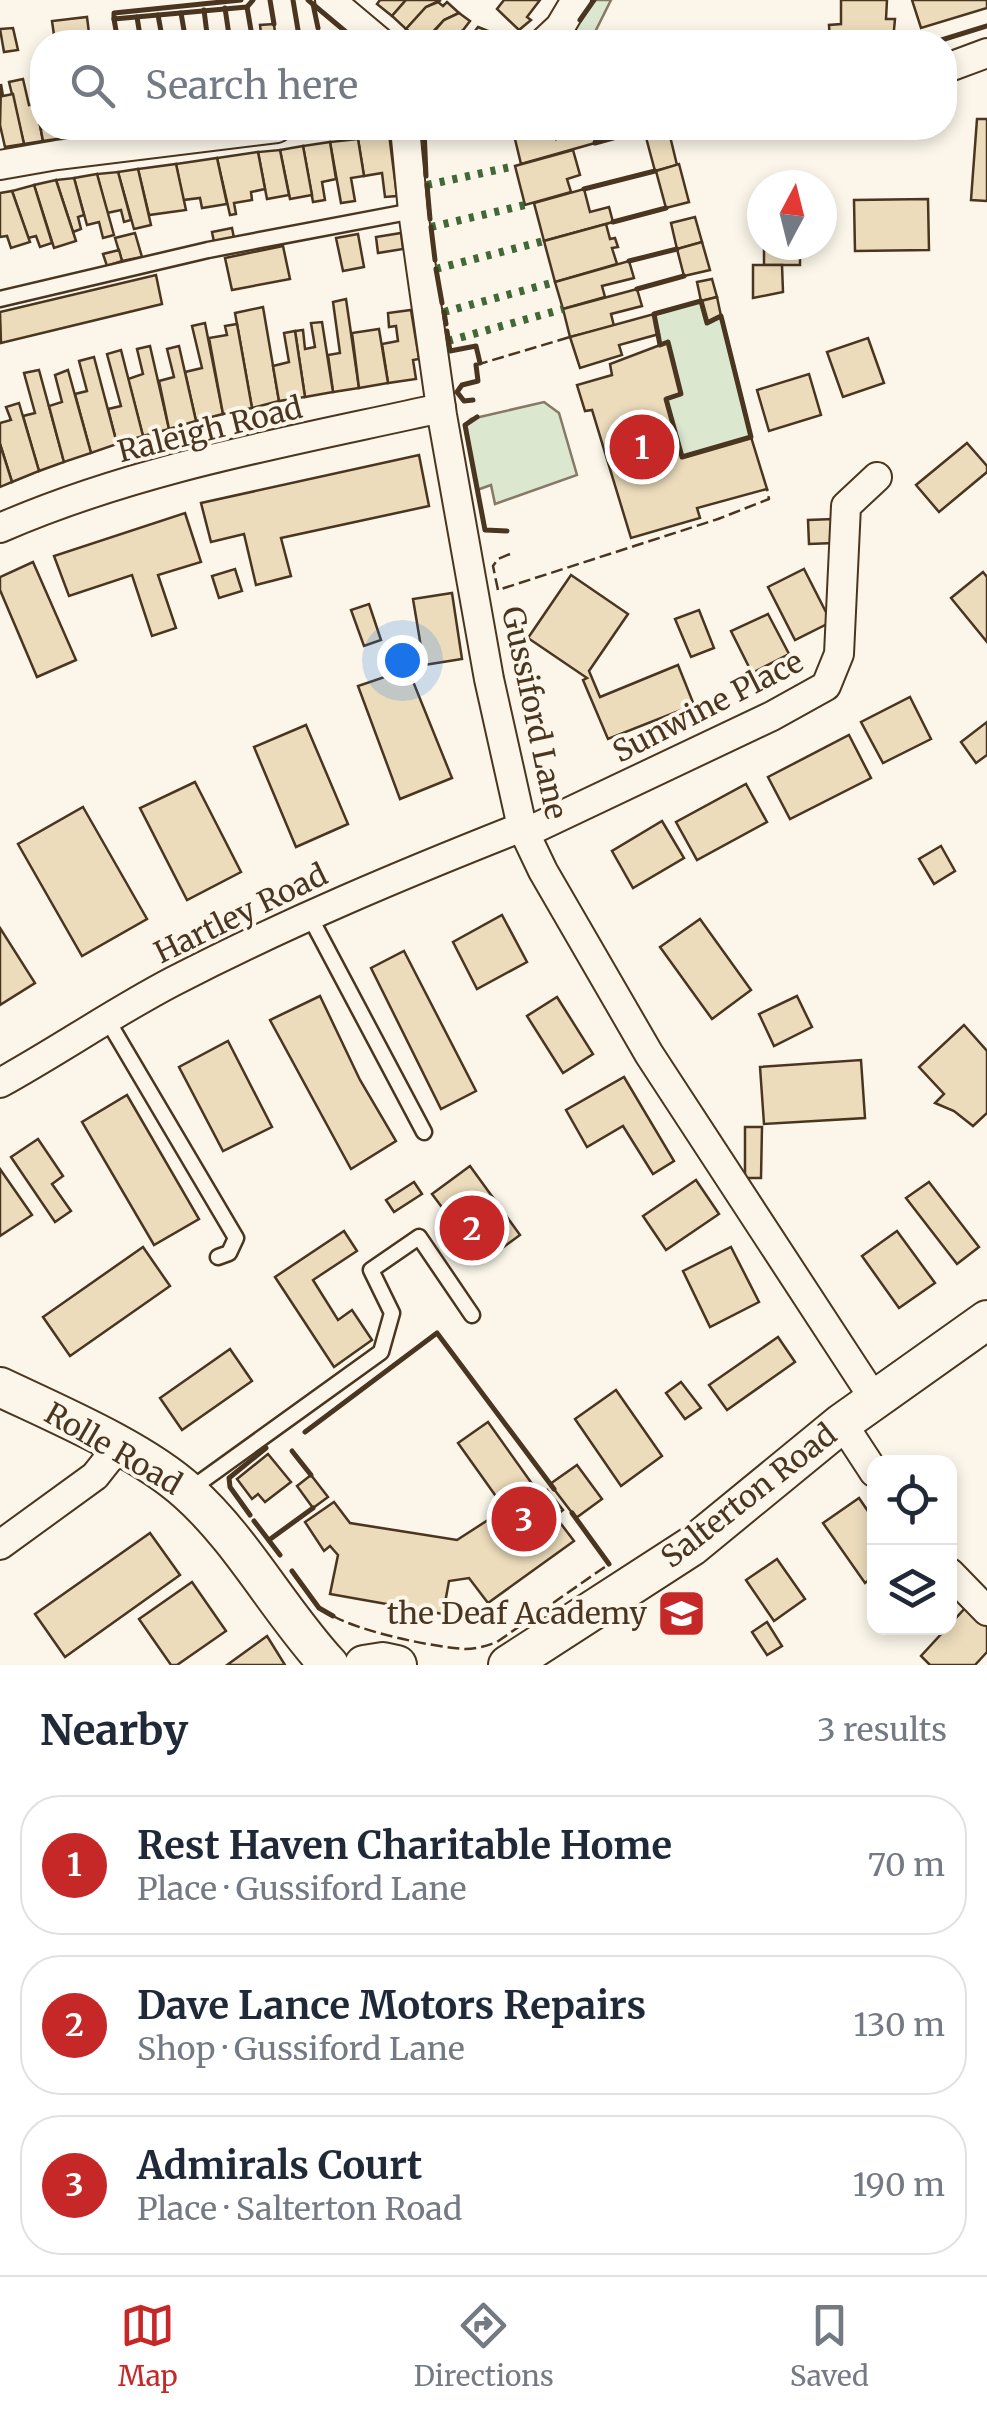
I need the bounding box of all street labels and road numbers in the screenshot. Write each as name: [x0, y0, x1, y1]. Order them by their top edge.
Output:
street label: Raleigh Road: [113, 388, 306, 470]
street label: Gussiford Lane: [494, 603, 576, 823]
street label: Sunwine Place: [606, 642, 809, 770]
street label: Hartley Road: [148, 855, 333, 971]
street label: Rolle Road: [38, 1394, 189, 1503]
street label: Salterton Road: [653, 1415, 844, 1576]

